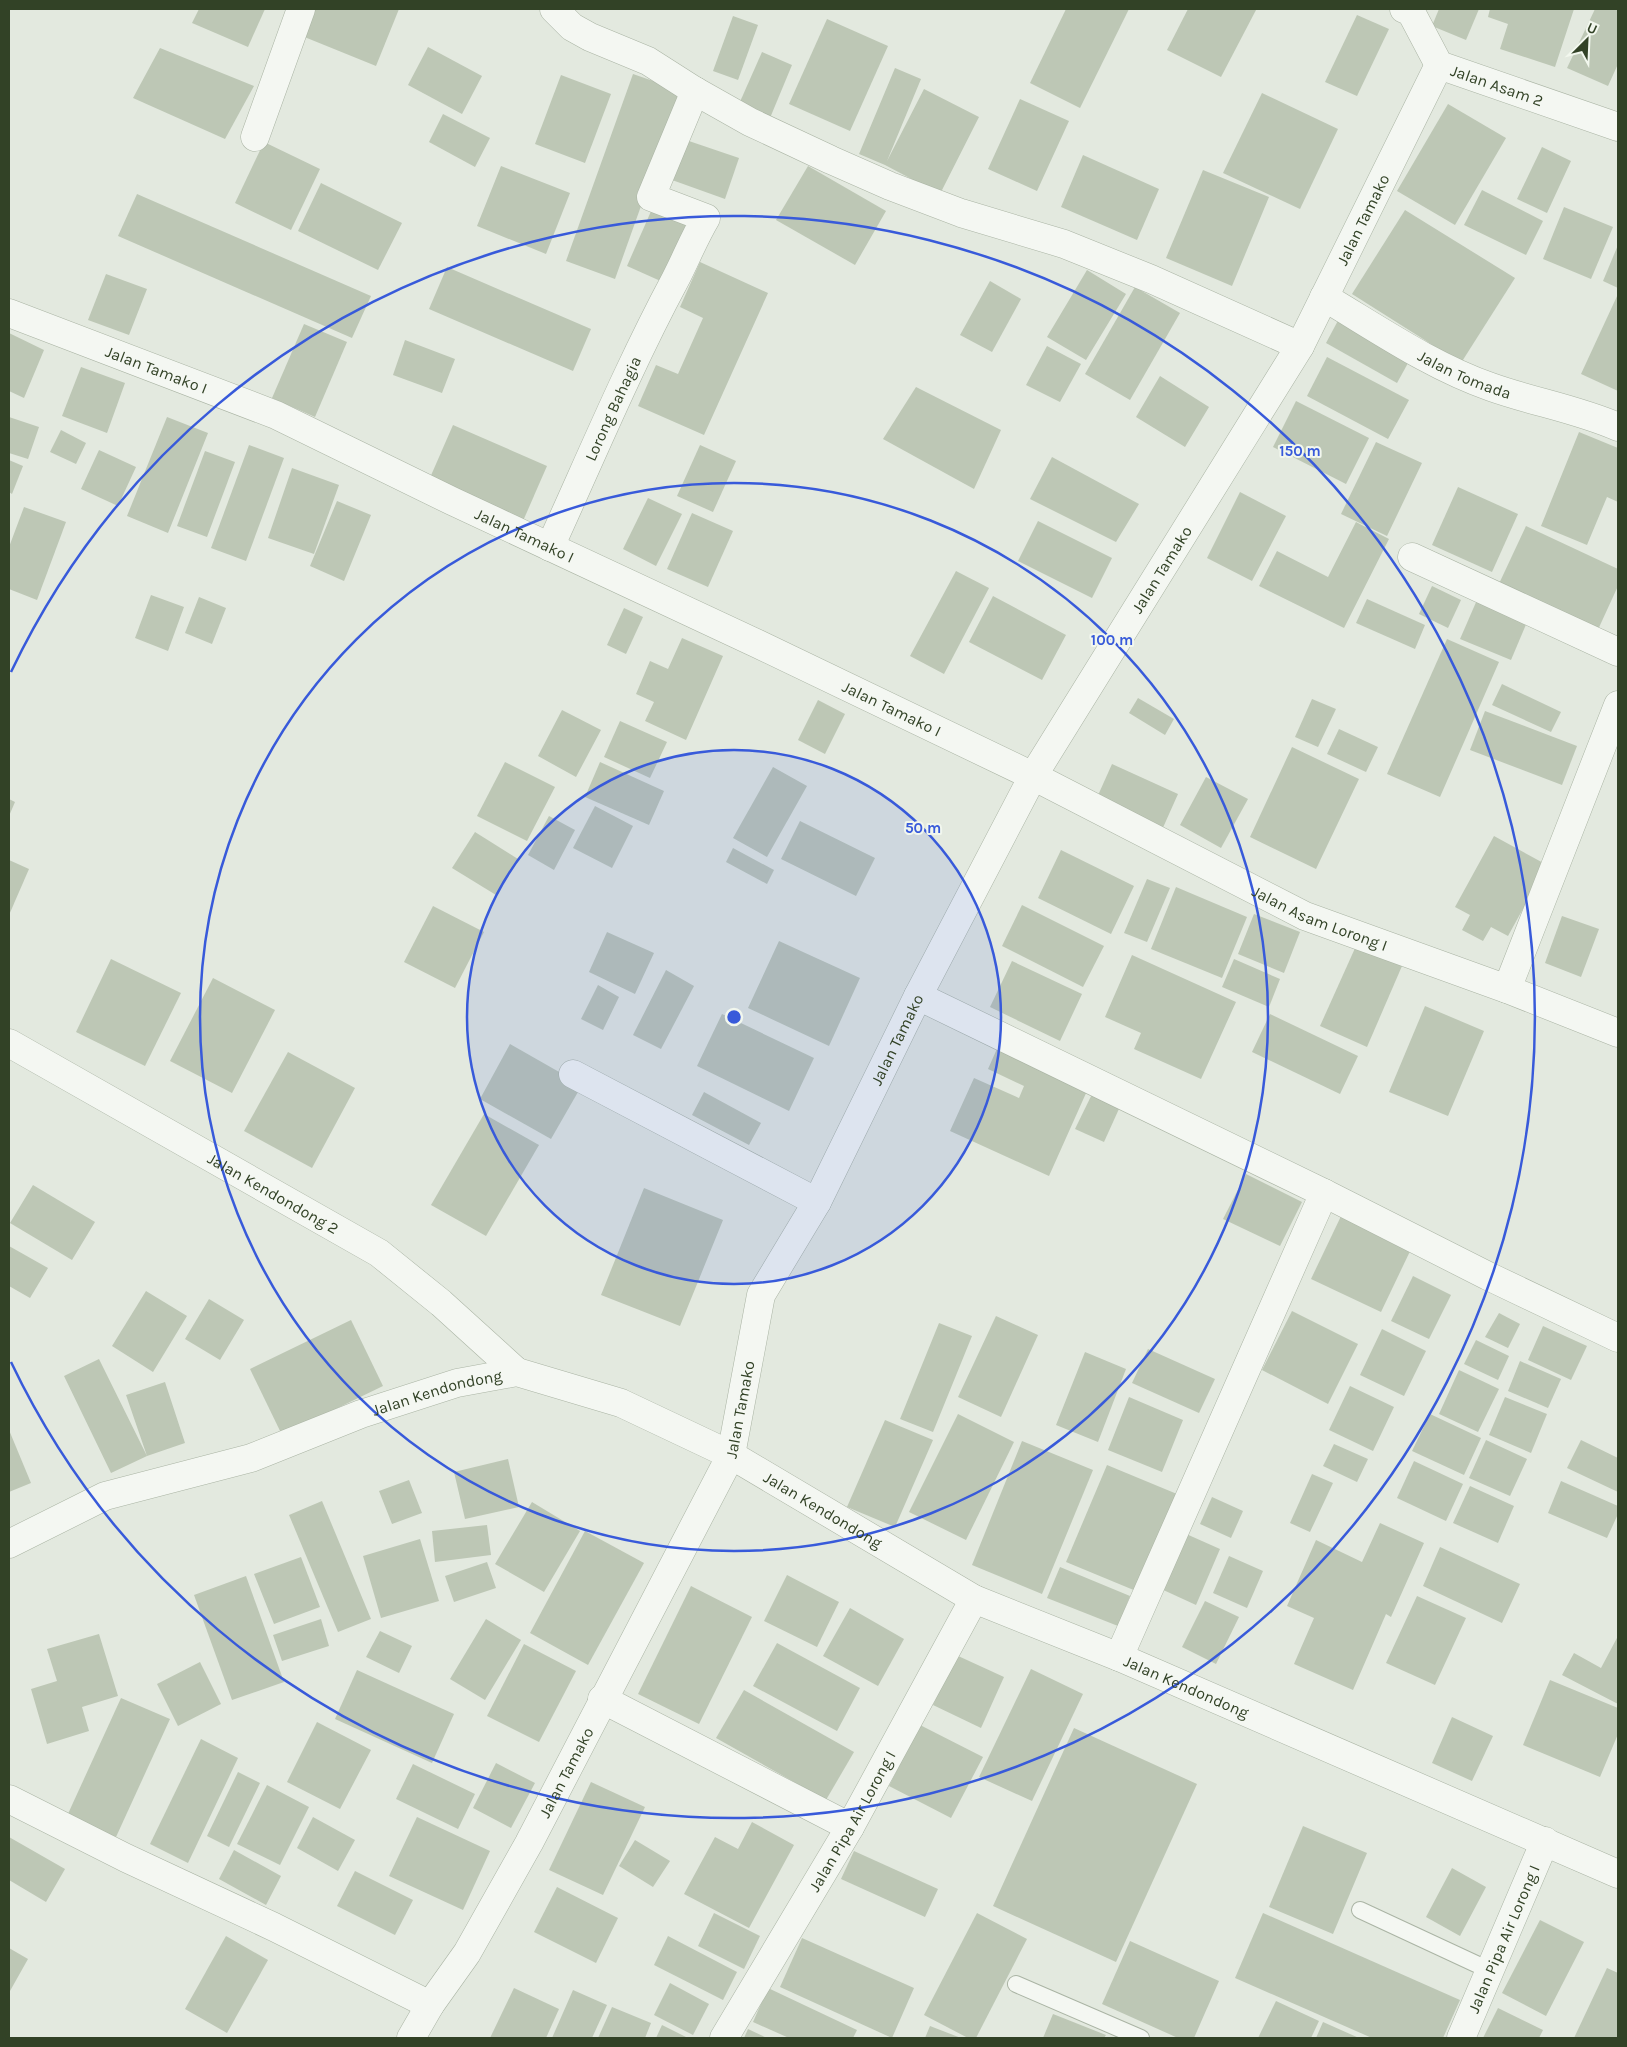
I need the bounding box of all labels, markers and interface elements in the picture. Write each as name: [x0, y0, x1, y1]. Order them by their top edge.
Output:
north arrow: [1562, 15, 1612, 65]
text: U: [1584, 19, 1600, 38]
street label: Jalan Asam 2: [1448, 61, 1546, 110]
street label: Jalan Tamako: [1333, 171, 1394, 268]
street label: Jalan Tamako I: [103, 342, 210, 398]
street label: Jalan Tomada: [1415, 346, 1513, 403]
street label: Lorong Bahagia: [581, 353, 645, 464]
text: 150 m: [1279, 442, 1321, 460]
street label: Jalan Tamako I: [472, 504, 577, 567]
street label: Jalan Tamako: [1128, 522, 1196, 617]
text: 100 m: [1091, 631, 1133, 649]
street label: Jalan Tamako I: [839, 677, 944, 741]
text: 50 m: [905, 819, 941, 837]
street label: Jalan Asam Lorong I: [1249, 881, 1390, 955]
street label: Jalan Tamako: [867, 991, 927, 1088]
centre of rings: [725, 1008, 743, 1026]
street label: Jalan Kendondong 2: [204, 1149, 342, 1238]
street label: Jalan Tamako: [722, 1359, 759, 1460]
street label: Jalan Kendondong: [370, 1366, 504, 1420]
street label: Jalan Kendondong: [760, 1468, 886, 1553]
street label: Jalan Kendondong: [1121, 1651, 1252, 1722]
street label: Jalan Tamako: [535, 1724, 598, 1821]
street label: Jalan Pipa Air Lorong I: [805, 1747, 900, 1895]
street label: Jalan Pipa Air Lorong I: [1464, 1862, 1544, 2016]

